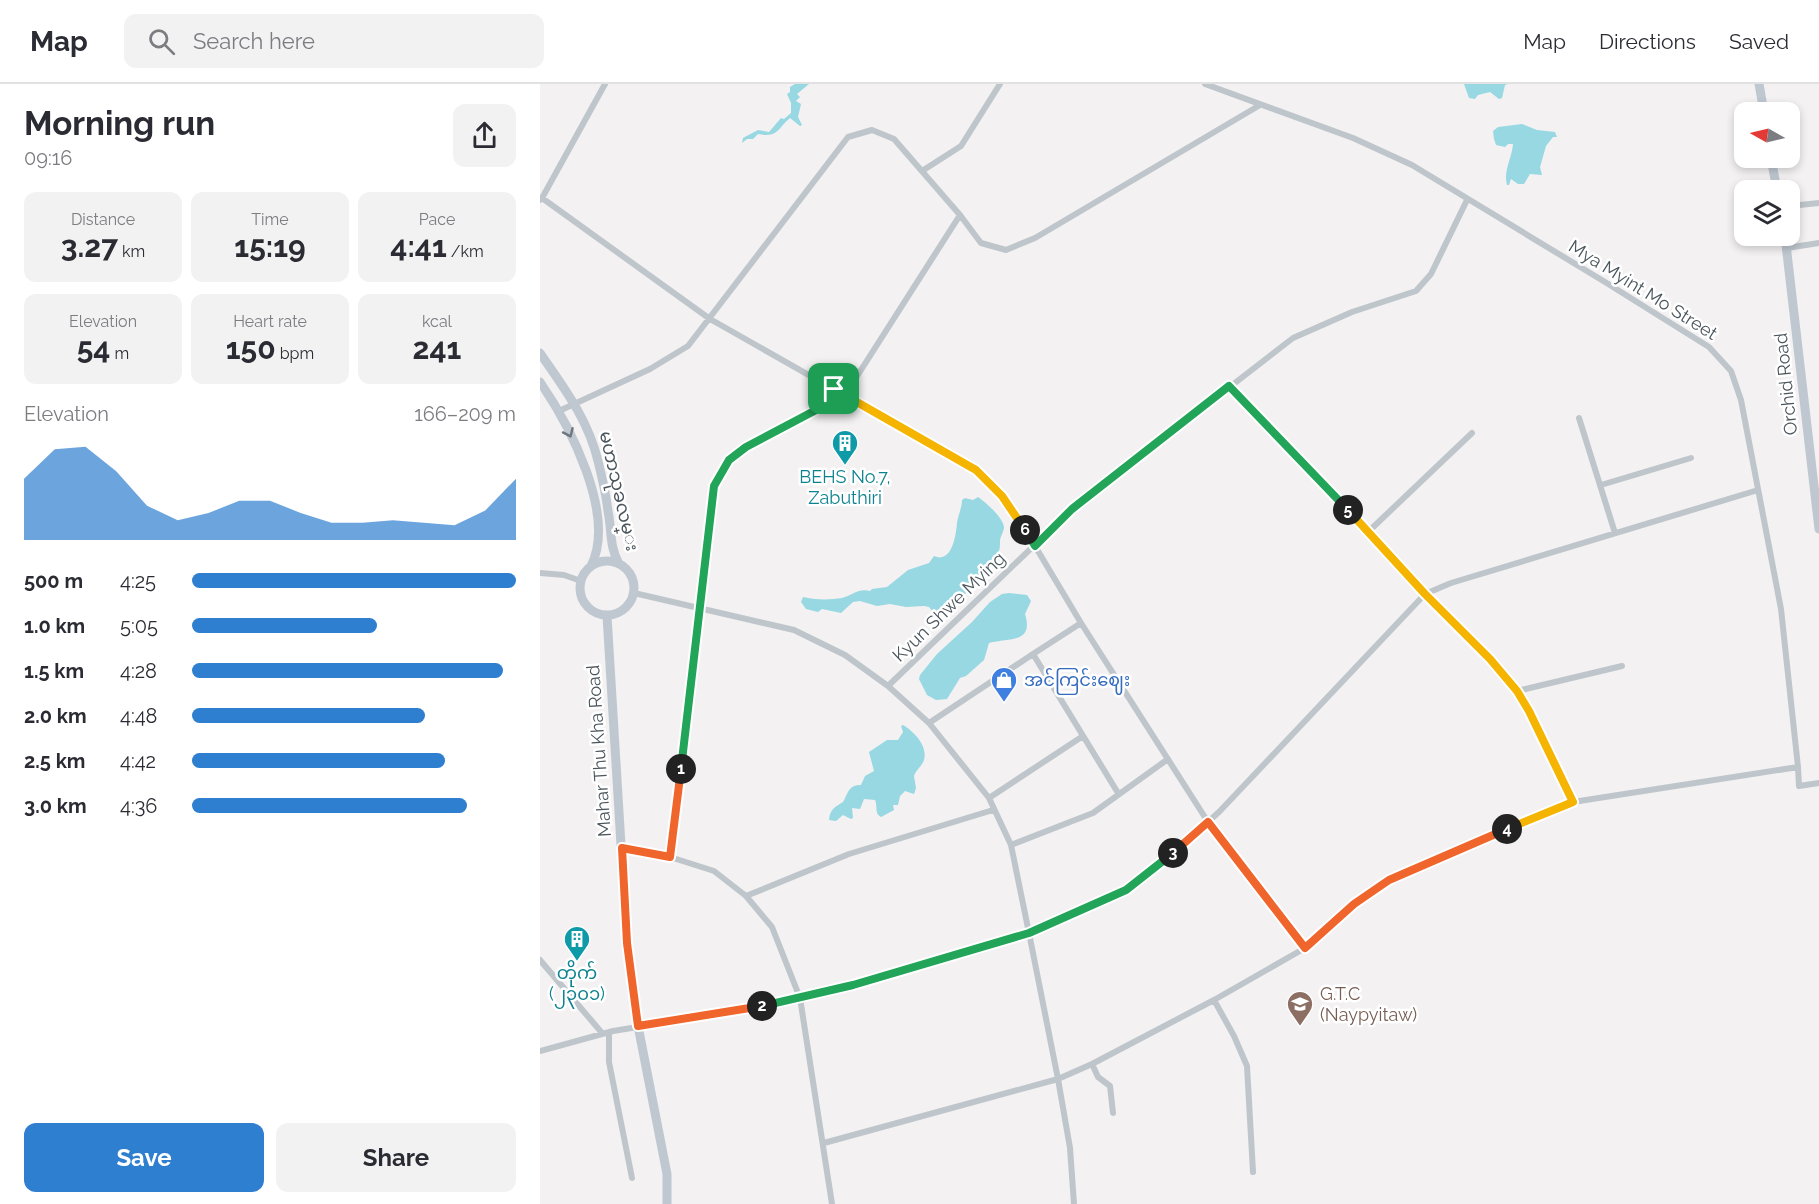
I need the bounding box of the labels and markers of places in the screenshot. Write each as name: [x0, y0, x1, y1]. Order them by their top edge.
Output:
pin: [808, 363, 859, 414]
building icon: BEHS No.7, Zabuthiri: [830, 428, 860, 466]
place label: BEHS No.7, Zabuthiri: [799, 466, 891, 508]
pin: 5: [1333, 495, 1363, 525]
pin: 6: [1010, 515, 1040, 545]
shop icon: အင်ကြင်းဈေး: [989, 665, 1019, 703]
place label: အင်ကြင်းဈေး: [1024, 667, 1130, 695]
pin: 1: [666, 754, 696, 784]
pin: 4: [1492, 814, 1522, 844]
pin: 3: [1158, 838, 1188, 868]
building icon: တိုက် (၂၃၀၁): [562, 924, 592, 962]
place label: တိုက် (၂၃၀၁): [549, 959, 605, 1009]
place label: G.T.C (Naypyitaw): [1320, 983, 1417, 1025]
school or university icon: G.T.C (Naypyitaw): [1285, 989, 1315, 1027]
pin: 2: [747, 991, 777, 1021]

